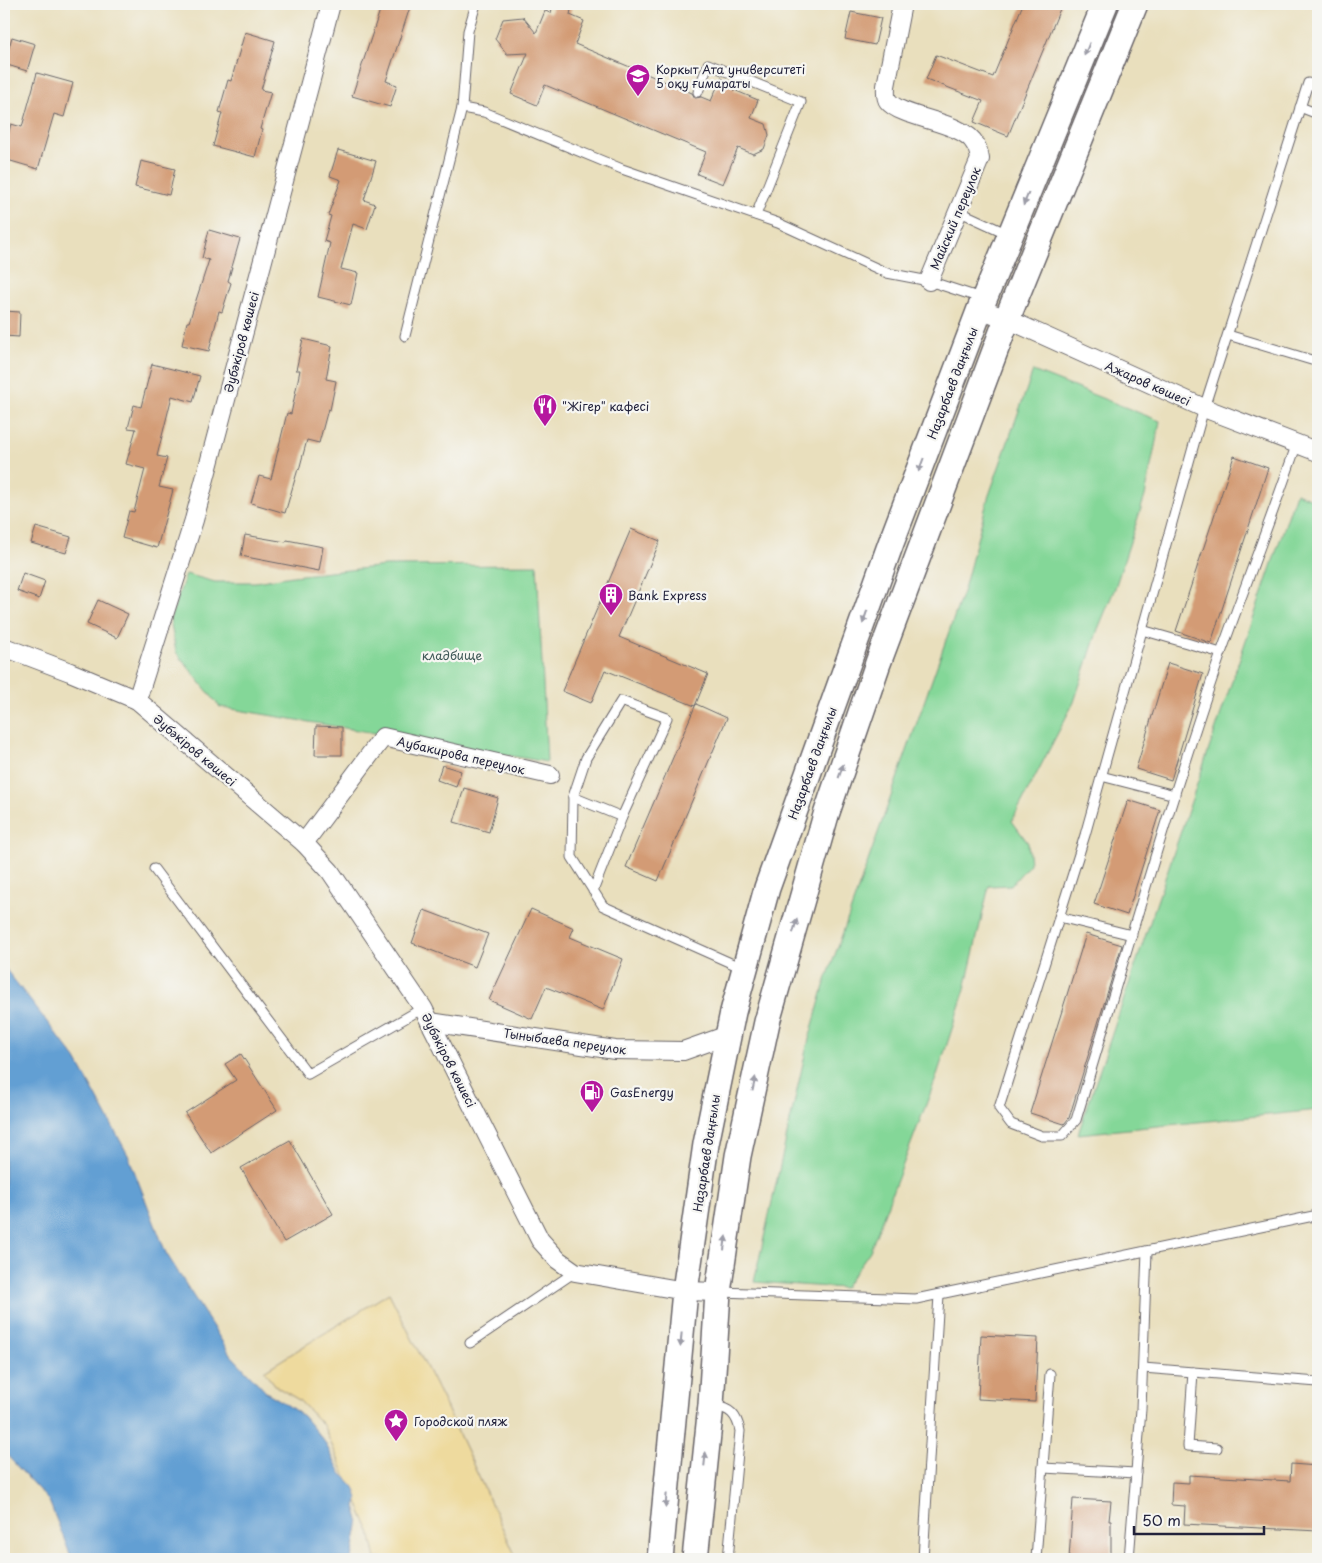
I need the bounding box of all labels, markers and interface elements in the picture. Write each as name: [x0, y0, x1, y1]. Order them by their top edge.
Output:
one-way arrow: [1083, 42, 1091, 57]
place label: Коркыт Ата университеті 5 оқу ғимараты: [656, 60, 805, 92]
school or university icon: Коркыт Ата университеті 5 оқу ғимараты: [625, 63, 651, 97]
street label: Майский переулок: [925, 163, 985, 272]
one-way arrow: [1022, 192, 1029, 207]
street label: Әубәкіров көшесі: [219, 290, 263, 394]
street label: Назарбаев даңғылы: [922, 324, 982, 442]
street label: Ажаров көшесі: [1102, 356, 1194, 410]
restaurant icon: "Жігер" кафесі: [532, 393, 558, 427]
place label: "Жігер" кафесі: [562, 397, 649, 415]
one-way arrow: [917, 457, 924, 472]
building icon: Bank Express: [598, 582, 624, 616]
place label: Bank Express: [628, 586, 707, 604]
one-way arrow: [861, 610, 869, 625]
park label: кладбище: [422, 646, 482, 664]
street label: Назарбаев даңғылы: [783, 704, 841, 822]
street label: Әубәкіров көшесі: [149, 710, 241, 790]
street label: Аубакирова переулок: [395, 731, 528, 779]
one-way arrow: [838, 763, 846, 778]
one-way arrow: [791, 919, 799, 934]
street label: Әубәкіров көшесі: [417, 1010, 481, 1110]
street label: Тыныбаева переулок: [502, 1023, 628, 1059]
one-way arrow: [750, 1076, 758, 1091]
fuel station icon: GasEnergy: [579, 1079, 605, 1113]
place label: GasEnergy: [610, 1083, 674, 1101]
street label: Назарбаев даңғылы: [688, 1093, 724, 1213]
one-way arrow: [721, 1235, 729, 1251]
one-way arrow: [677, 1332, 685, 1348]
place icon: Городской пляж: [383, 1408, 409, 1442]
place label: Городской пляж: [414, 1412, 508, 1430]
one-way arrow: [701, 1450, 709, 1466]
one-way arrow: [662, 1494, 670, 1510]
scale bar: [1134, 1503, 1264, 1535]
text: 50 m: [1142, 1508, 1181, 1531]

